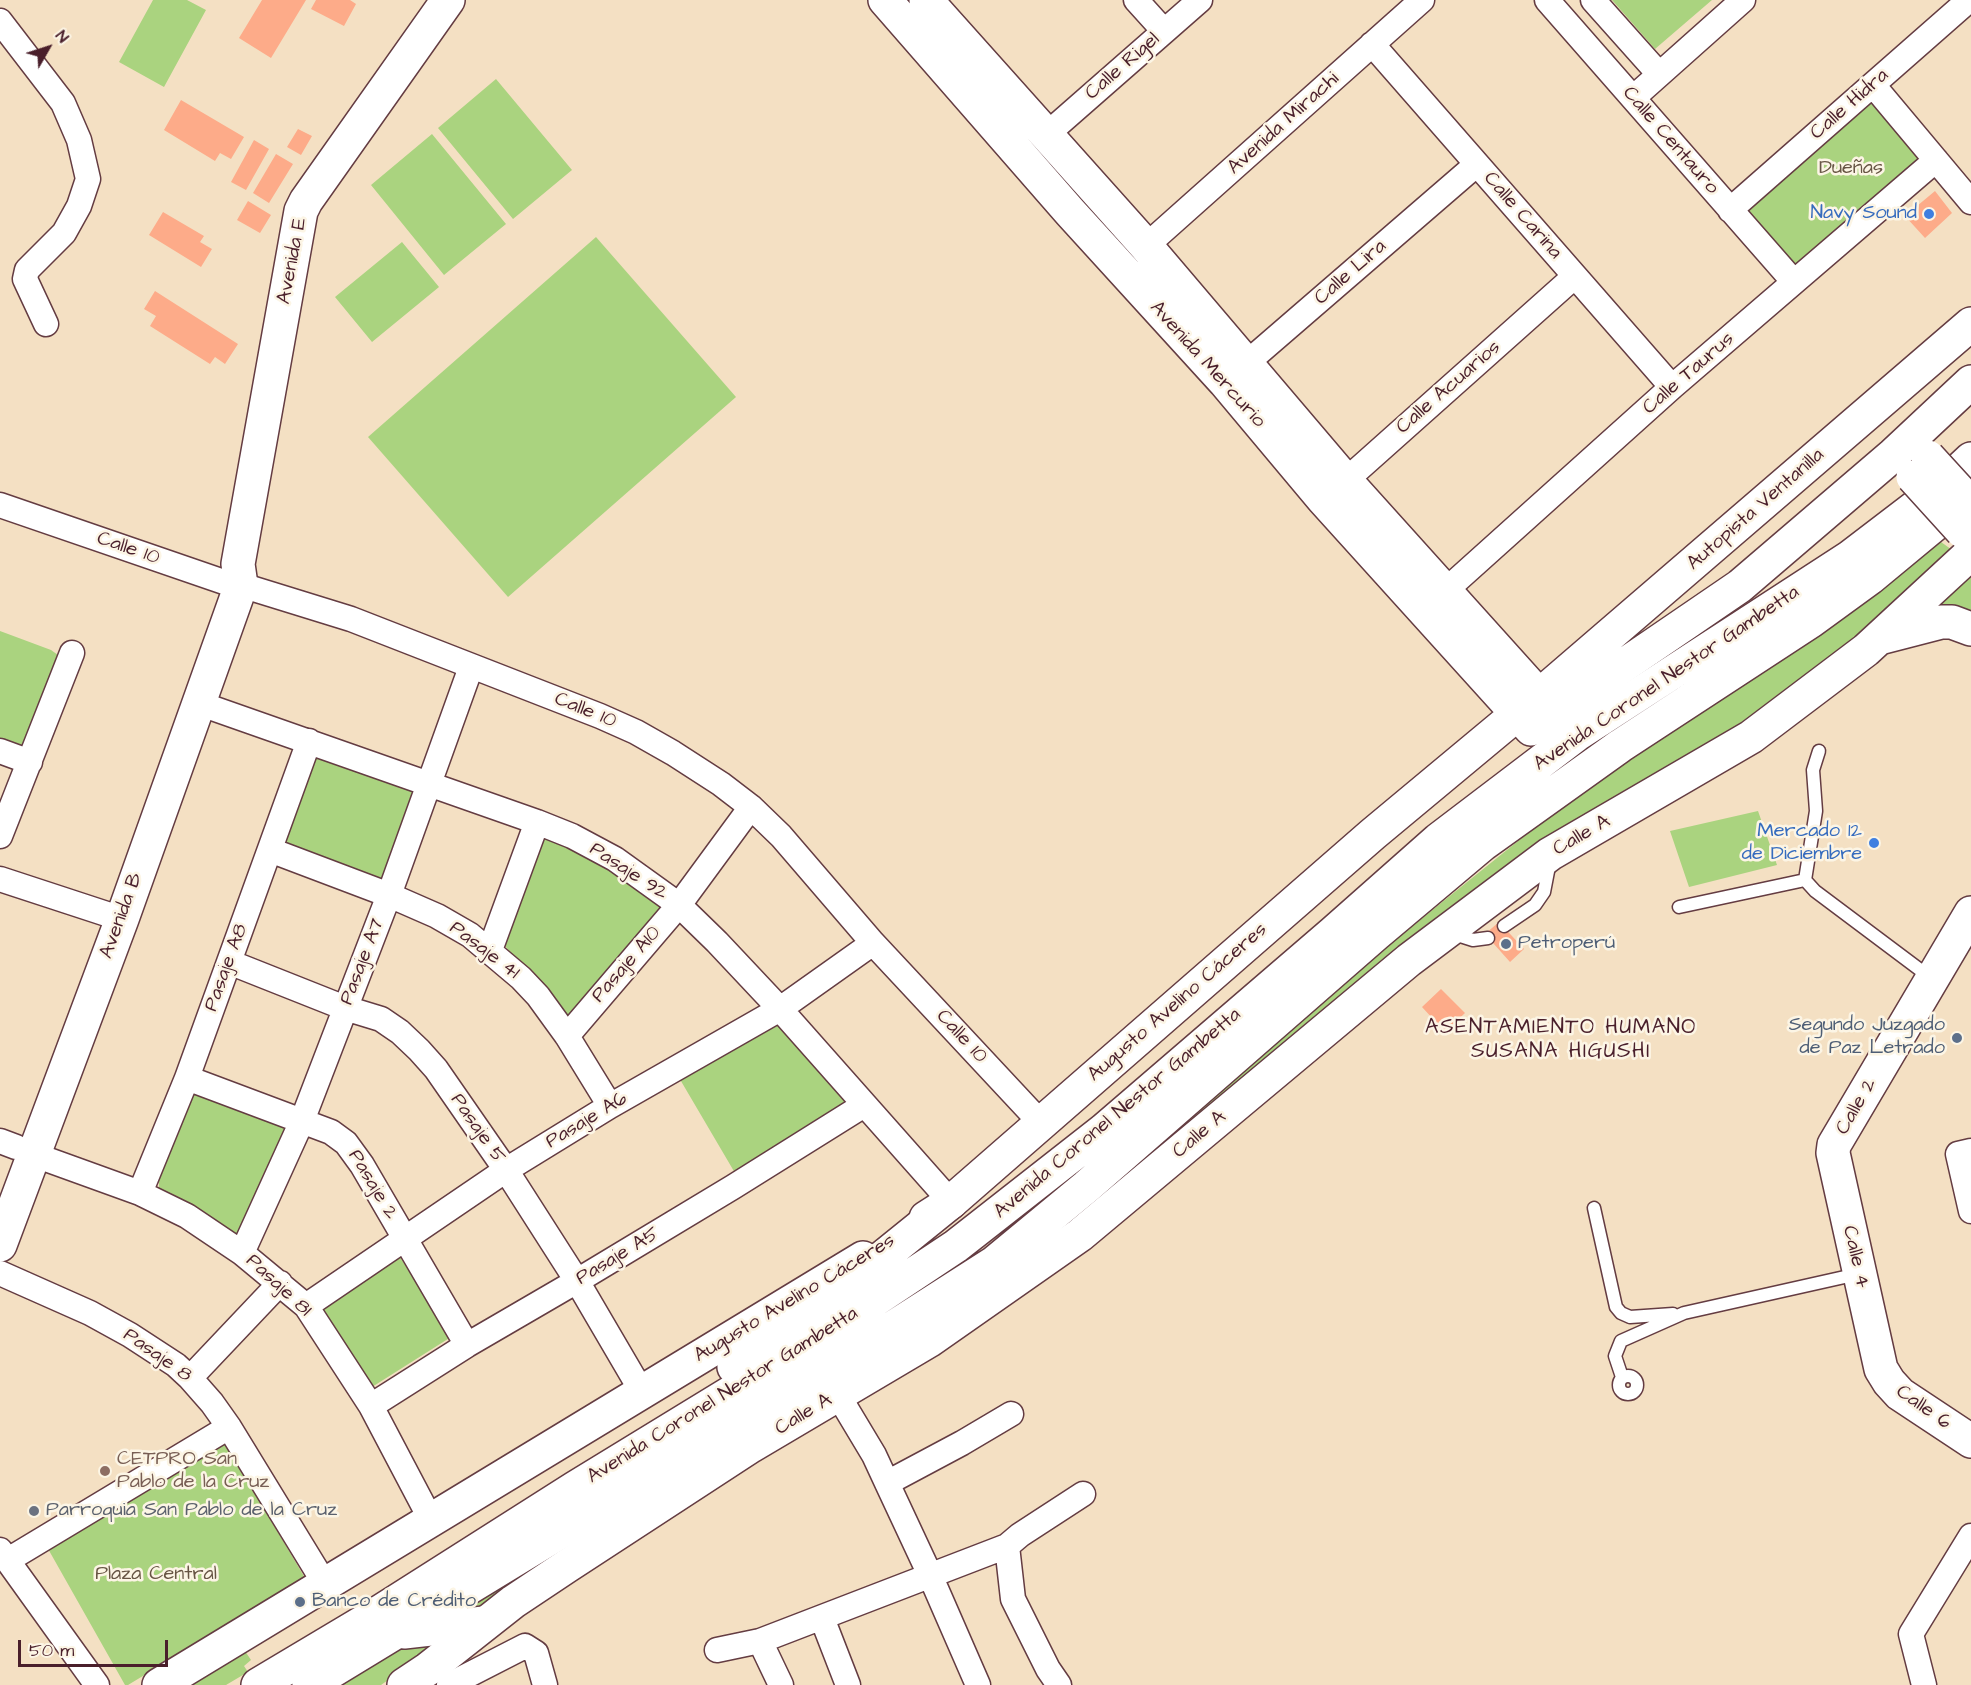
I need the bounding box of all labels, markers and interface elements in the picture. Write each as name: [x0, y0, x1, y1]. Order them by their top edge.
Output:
north arrow: [18, 18, 78, 78]
text: N: [50, 26, 74, 47]
street label: Calle Rigel: [1081, 28, 1165, 106]
street label: Calle Hidra: [1806, 64, 1894, 146]
street label: Avenida Mirachi: [1223, 68, 1345, 180]
street label: Calle Centauro: [1617, 82, 1723, 200]
park label: Dueñas: [1819, 157, 1883, 181]
street label: Calle Carina: [1478, 167, 1566, 265]
place label: Navy Sound: [1810, 202, 1917, 226]
marker: Navy Sound: [1922, 207, 1936, 221]
street label: Avenida E: [273, 216, 313, 306]
street label: Calle Lira: [1310, 235, 1392, 311]
street label: Avenida Mercurio: [1144, 297, 1270, 433]
street label: Calle Taurus: [1638, 328, 1740, 420]
street label: Calle Acuarios: [1392, 336, 1506, 440]
street label: Autopista Ventanilla: [1683, 444, 1829, 576]
street label: Calle 10: [94, 527, 162, 571]
street label: Avenida Coronel Nestor Gambetta: [1530, 581, 1804, 777]
street label: Calle 10: [551, 688, 619, 734]
street label: Calle A: [1549, 810, 1615, 862]
place label: Mercado 12 de Diciembre: [1742, 820, 1862, 867]
marker: Mercado 12 de Diciembre: [1867, 836, 1881, 850]
street label: Pasaje 92: [584, 838, 672, 906]
street label: Avenida B: [95, 870, 149, 962]
street label: Pasaje A7: [336, 915, 390, 1009]
street label: Pasaje 41: [444, 917, 524, 985]
street label: Augusto Avelino Cáceres: [1083, 919, 1273, 1087]
street label: Pasaje A8: [200, 921, 254, 1015]
street label: Pasaje A10: [587, 922, 667, 1008]
place label: Petroperú: [1518, 932, 1615, 956]
marker: Petroperú: [1499, 937, 1513, 951]
street label: Avenida Coronel Nestor Gambetta: [990, 1004, 1246, 1224]
street label: Calle 10: [930, 1005, 992, 1069]
place label: Segundo Juzgado de Paz Letrado: [1789, 1014, 1945, 1061]
district label: ASENTAMIENTO HUMANO SUSANA HIGUSHI: [1425, 1016, 1697, 1066]
marker: Segundo Juzgado de Paz Letrado: [1950, 1031, 1964, 1045]
street label: Calle 2: [1831, 1075, 1883, 1139]
street label: Pasaje A6: [542, 1087, 632, 1155]
street label: Pasaje 5: [444, 1089, 510, 1169]
street label: Calle A: [1168, 1106, 1232, 1164]
street label: Pasaje 2: [342, 1146, 402, 1224]
street label: Pasaje A5: [572, 1223, 664, 1291]
street label: Calle 4: [1836, 1224, 1874, 1290]
street label: Augusto Avelino Cáceres: [690, 1229, 900, 1369]
street label: Pasaje 81: [240, 1250, 316, 1322]
street label: Avenida Coronel Nestor Gambetta: [583, 1302, 863, 1490]
street label: Pasaje 8: [118, 1324, 196, 1388]
street label: Calle 6: [1891, 1380, 1955, 1436]
street label: Calle A: [771, 1389, 837, 1441]
place label: CETPRO San Pablo de la Cruz: [117, 1448, 269, 1495]
marker: CETPRO San Pablo de la Cruz: [98, 1464, 112, 1478]
place label: Parroquia San Pablo de la Cruz: [46, 1499, 337, 1523]
marker: Parroquia San Pablo de la Cruz: [27, 1504, 41, 1518]
park label: Plaza Central: [95, 1563, 217, 1587]
place label: Banco de Crédito: [312, 1590, 476, 1614]
marker: Banco de Crédito: [293, 1595, 307, 1609]
scale bar: [21, 1628, 171, 1666]
text: 50 m: [29, 1638, 74, 1663]

